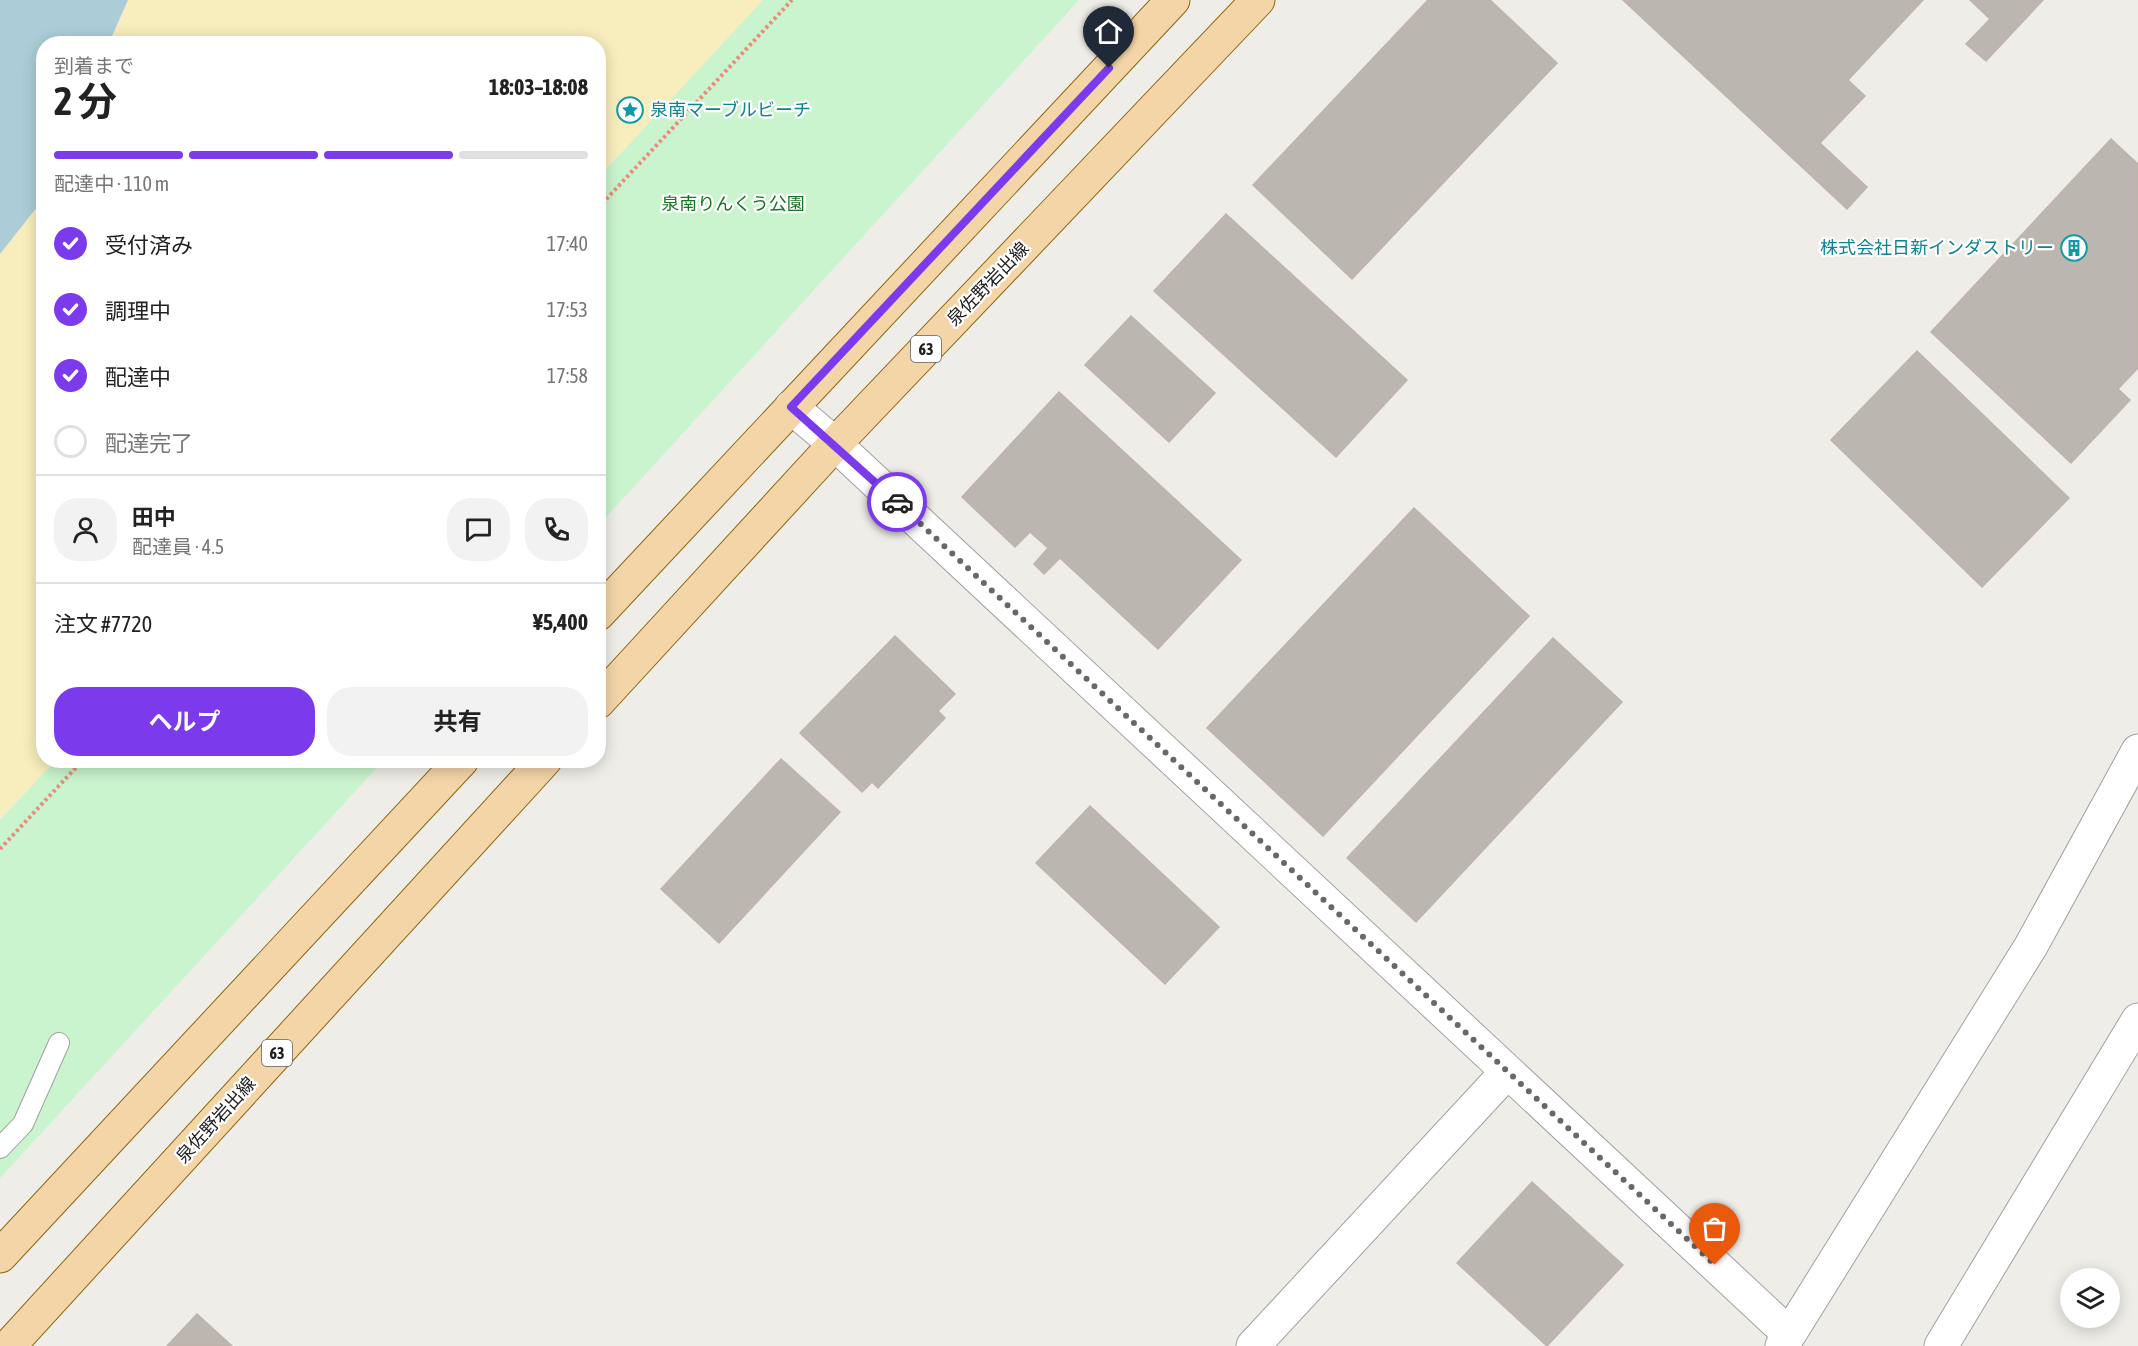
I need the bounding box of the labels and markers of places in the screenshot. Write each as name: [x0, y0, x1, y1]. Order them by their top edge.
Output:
pin: [1083, 6, 1134, 68]
place icon: 泉南マーブルビーチ: [615, 95, 645, 125]
place label: 泉南マーブルビーチ: [650, 99, 811, 120]
building icon: 株式会社日新インダストリー: [2059, 233, 2089, 263]
place label: 株式会社日新インダストリー: [1820, 237, 2054, 258]
pin: [1689, 1203, 1740, 1265]

